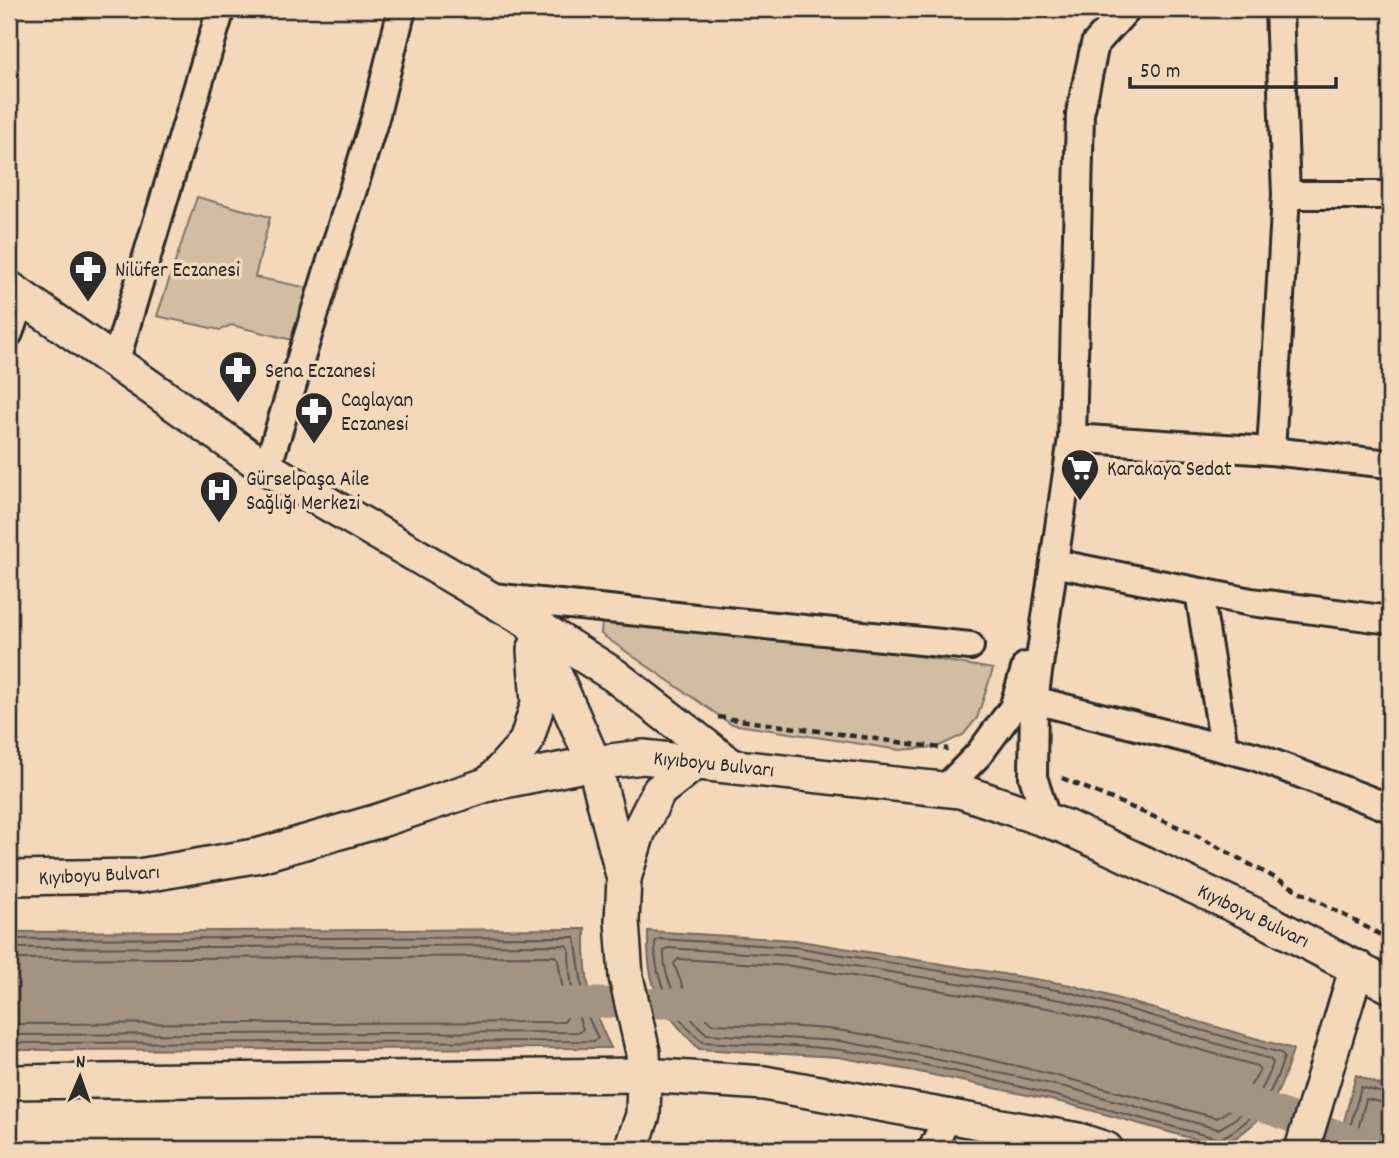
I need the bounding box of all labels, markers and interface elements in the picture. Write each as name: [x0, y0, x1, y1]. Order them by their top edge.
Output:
scale bar: [1130, 46, 1336, 90]
text: 50 m: [1140, 58, 1180, 88]
pharmacy icon: Nilüfer Eczanesi: [67, 248, 109, 303]
place label: Nilüfer Eczanesi: [115, 257, 240, 287]
pharmacy icon: Sena Eczanesi: [217, 349, 259, 404]
place label: Sena Eczanesi: [265, 358, 375, 388]
place label: Caglayan Eczanesi: [341, 387, 413, 441]
pharmacy icon: Caglayan Eczanesi: [293, 390, 335, 445]
supermarket icon: Karakaya Sedat: [1059, 447, 1101, 502]
place label: Karakaya Sedat: [1107, 456, 1232, 486]
place label: Gürselpaşa Aile Sağlığı Merkezi: [246, 466, 369, 520]
hospital icon: Gürselpaşa Aile Sağlığı Merkezi: [198, 469, 240, 524]
street label: Kıyıboyu Bulvarı: [652, 745, 775, 787]
street label: Kıyıboyu Bulvarı: [38, 859, 160, 895]
street label: Kıyıboyu Bulvarı: [1192, 878, 1314, 958]
north arrow: [46, 1042, 116, 1112]
text: N: [75, 1050, 86, 1077]

